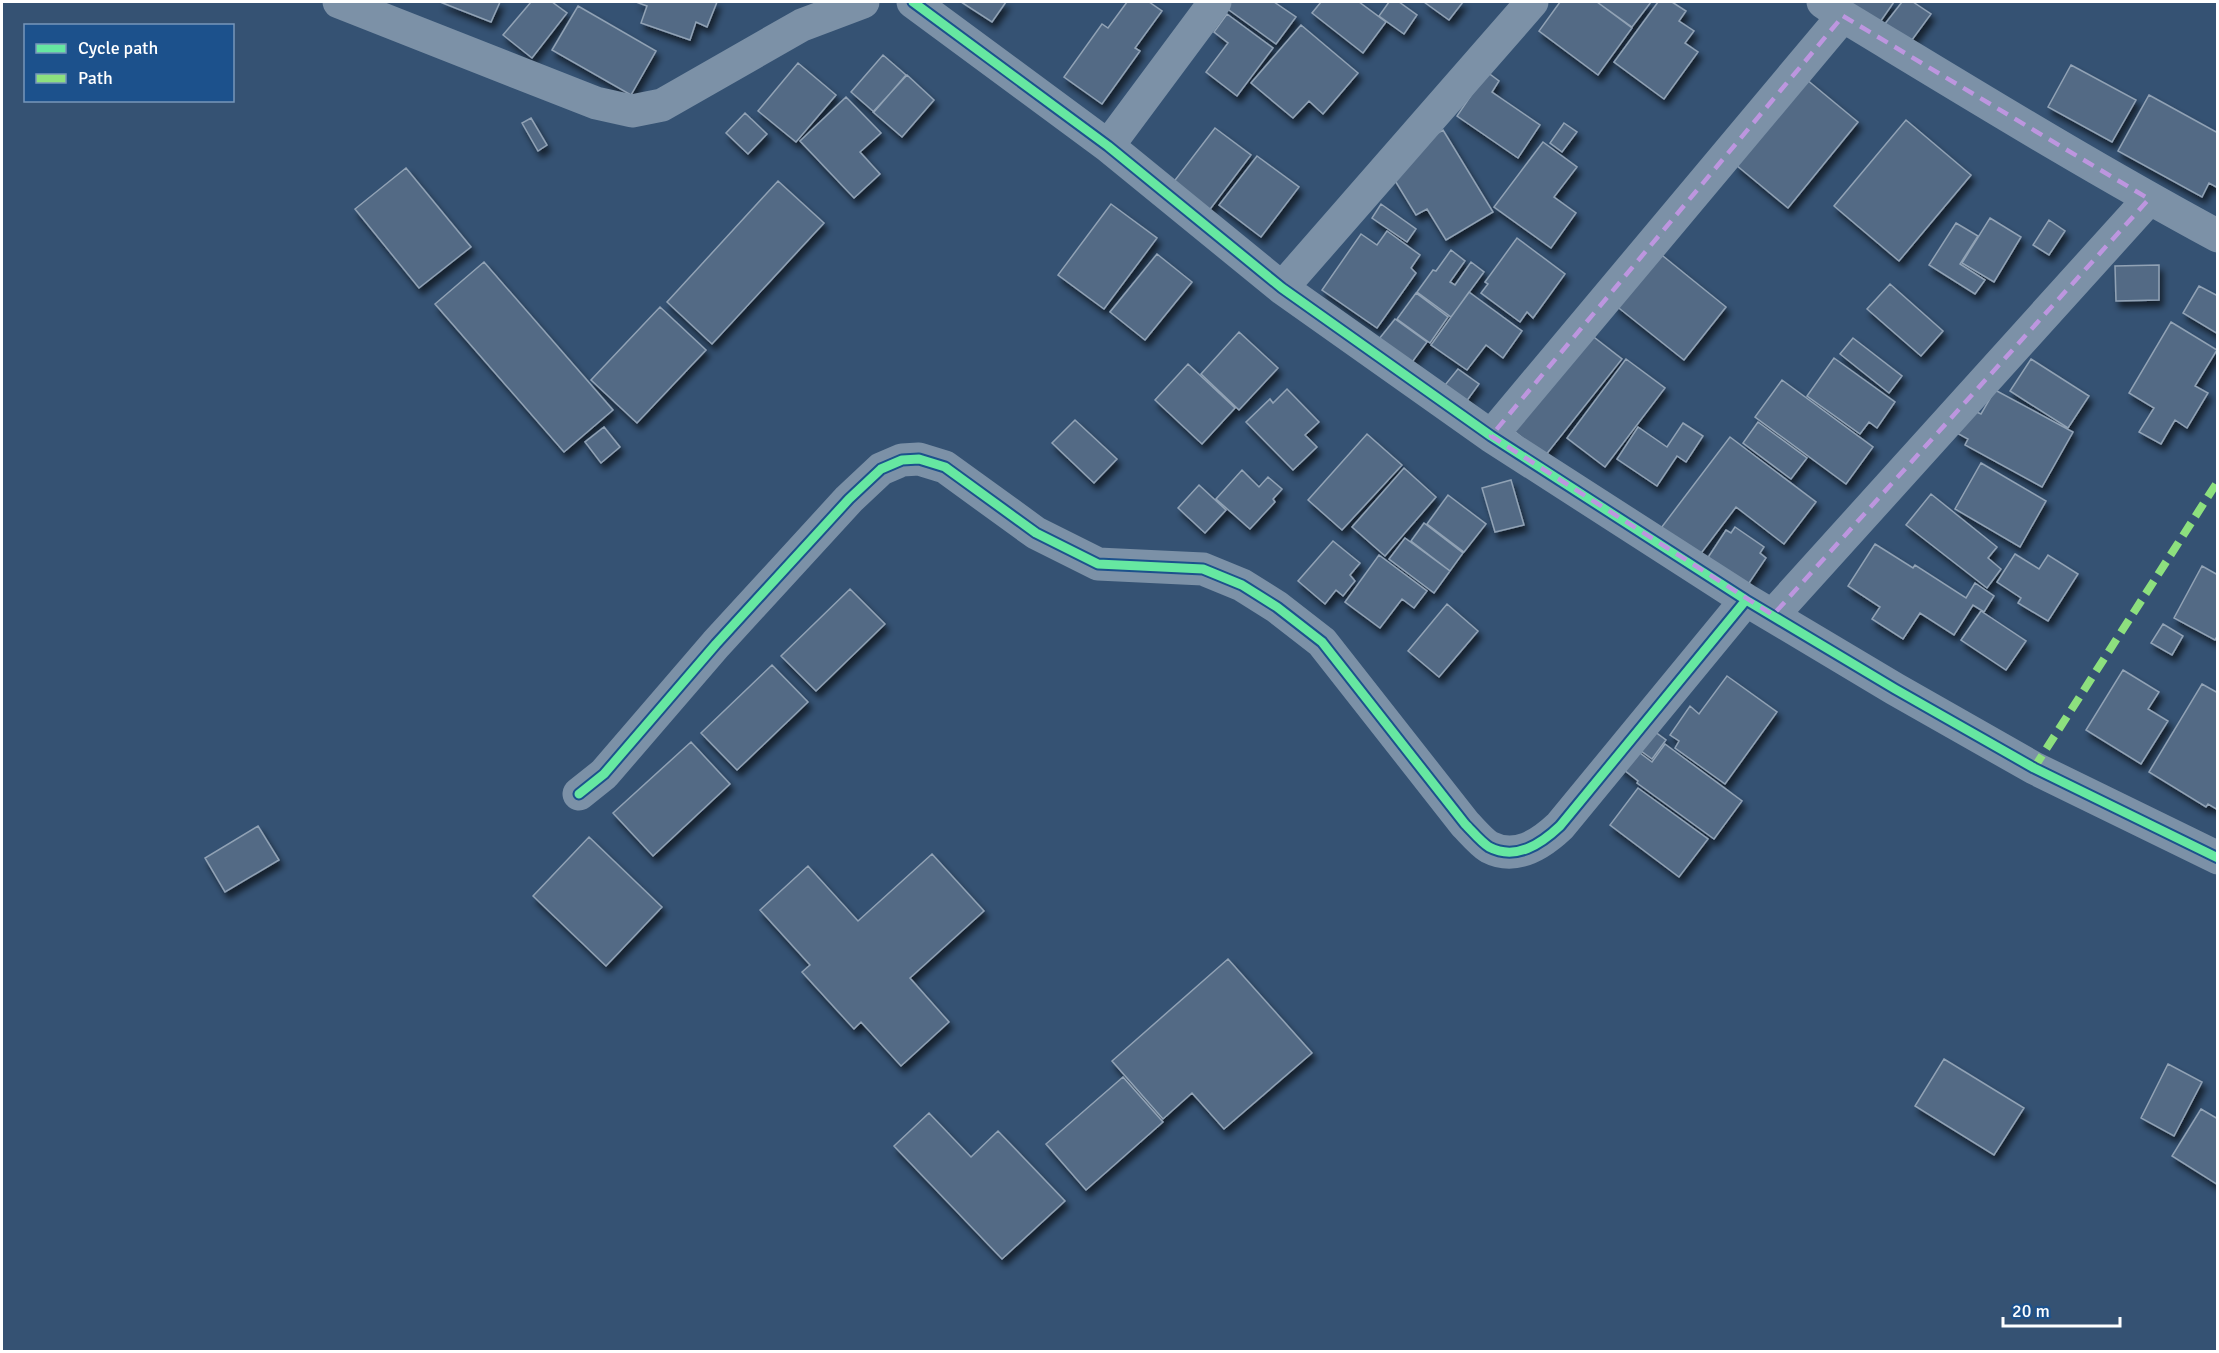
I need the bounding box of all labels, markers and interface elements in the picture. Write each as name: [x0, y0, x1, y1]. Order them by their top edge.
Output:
legend: [24, 24, 234, 102]
text: Cycle path: [78, 37, 158, 59]
text: Path: [78, 67, 113, 89]
scale bar: [2003, 1290, 2120, 1328]
text: 20 m: [2012, 1300, 2050, 1322]

